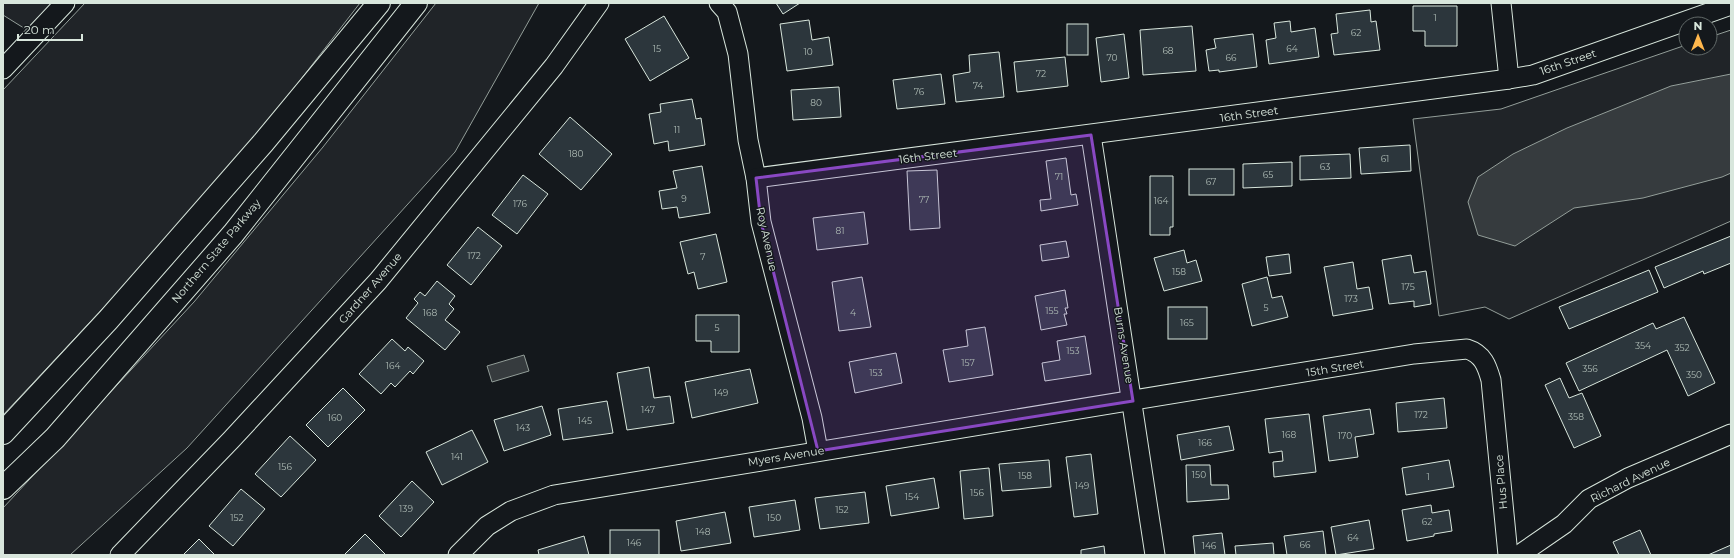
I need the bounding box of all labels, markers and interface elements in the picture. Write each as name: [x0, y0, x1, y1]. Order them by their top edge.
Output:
house number: 1: [1433, 12, 1437, 23]
scale bar: [18, 16, 82, 42]
north arrow: [1678, 16, 1718, 56]
text: N: [1694, 19, 1702, 33]
text: 20 m: [24, 22, 55, 37]
house number: 62: [1351, 27, 1361, 38]
house number: 15: [653, 43, 661, 54]
house number: 64: [1286, 43, 1298, 54]
house number: 68: [1162, 45, 1174, 56]
house number: 10: [803, 46, 813, 57]
street label: 16th Street: [1538, 46, 1599, 78]
house number: 70: [1106, 52, 1118, 63]
house number: 66: [1226, 52, 1237, 63]
house number: 72: [1036, 68, 1046, 79]
house number: 74: [973, 80, 983, 91]
house number: 76: [914, 86, 925, 97]
house number: 80: [810, 97, 822, 108]
street label: 16th Street: [1219, 103, 1280, 125]
house number: 11: [674, 124, 680, 135]
street label: 16th Street: [898, 145, 959, 167]
house number: 180: [569, 148, 584, 159]
house number: 61: [1381, 153, 1389, 164]
house number: 63: [1320, 161, 1330, 172]
house number: 65: [1263, 169, 1273, 180]
house number: 71: [1055, 171, 1063, 182]
house number: 67: [1206, 176, 1216, 187]
house number: 9: [681, 193, 687, 204]
house number: 77: [919, 194, 929, 205]
house number: 164: [1154, 195, 1168, 206]
street label: Northern State Parkway: [168, 196, 264, 306]
house number: 176: [513, 198, 527, 209]
street label: Roy Avenue: [753, 206, 781, 273]
house number: 81: [836, 225, 845, 236]
street label: Gardner Avenue: [335, 249, 405, 326]
house number: 172: [467, 250, 481, 261]
house number: 7: [700, 251, 706, 262]
house number: 158: [1172, 266, 1186, 277]
house number: 175: [1401, 281, 1415, 292]
house number: 173: [1344, 293, 1358, 304]
house number: 5: [1263, 302, 1269, 313]
house number: 155: [1045, 305, 1059, 316]
street label: Burns Avenue: [1111, 306, 1137, 385]
house number: 168: [423, 307, 437, 318]
house number: 4: [850, 307, 856, 318]
house number: 165: [1180, 317, 1194, 328]
house number: 5: [714, 322, 720, 333]
house number: 354: [1635, 340, 1651, 351]
house number: 352: [1674, 342, 1690, 353]
house number: 153: [1066, 345, 1080, 356]
street label: 15th Street: [1305, 356, 1365, 379]
house number: 157: [961, 357, 975, 368]
house number: 164: [386, 360, 400, 371]
house number: 356: [1582, 363, 1598, 374]
house number: 153: [869, 367, 883, 378]
house number: 350: [1686, 369, 1702, 380]
house number: 149: [714, 387, 729, 398]
house number: 147: [641, 404, 655, 415]
house number: 172: [1414, 409, 1428, 420]
house number: 358: [1568, 411, 1584, 422]
house number: 160: [328, 412, 342, 423]
house number: 145: [578, 415, 592, 426]
house number: 143: [516, 422, 530, 433]
house number: 168: [1282, 429, 1296, 440]
house number: 170: [1338, 430, 1352, 441]
house number: 166: [1198, 437, 1213, 448]
street label: Myers Avenue: [747, 443, 826, 469]
house number: 141: [451, 451, 463, 462]
street label: Hus Place: [1492, 454, 1510, 510]
street label: Richard Avenue: [1588, 454, 1673, 505]
house number: 156: [278, 461, 292, 472]
house number: 150: [1192, 469, 1206, 480]
house number: 158: [1018, 470, 1032, 481]
house number: 1: [1426, 471, 1430, 482]
house number: 149: [1075, 480, 1090, 491]
house number: 156: [970, 487, 984, 498]
house number: 154: [905, 491, 919, 502]
house number: 139: [399, 503, 413, 514]
house number: 152: [835, 504, 849, 515]
house number: 152: [230, 512, 244, 523]
house number: 150: [767, 512, 781, 523]
house number: 62: [1422, 516, 1432, 527]
house number: 148: [695, 526, 711, 537]
house number: 64: [1347, 532, 1359, 543]
house number: 146: [627, 537, 642, 548]
house number: 66: [1300, 539, 1311, 550]
house number: 146: [1202, 540, 1217, 551]

